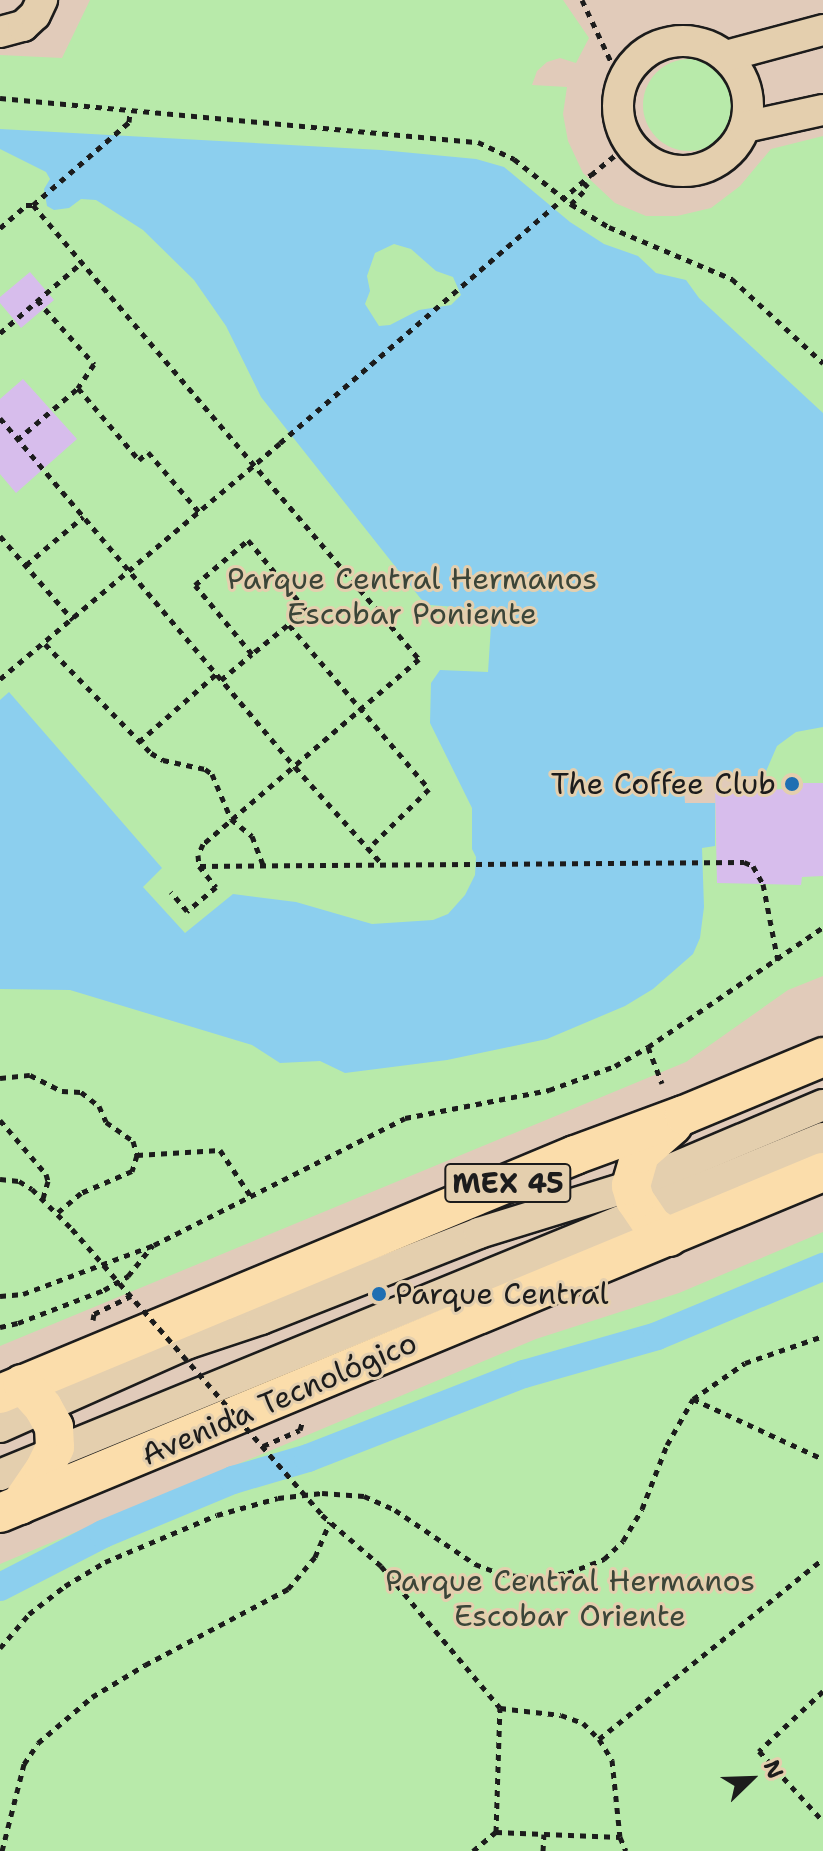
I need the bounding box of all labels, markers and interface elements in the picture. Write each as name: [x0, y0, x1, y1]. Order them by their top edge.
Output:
park label: Parque Central Hermanos Escobar Poniente: [227, 561, 597, 632]
place label: The Coffee Club: [551, 766, 776, 802]
marker: The Coffee Club: [783, 775, 801, 793]
road number: MEX 45: [444, 1159, 572, 1207]
place label: Parque Central: [395, 1276, 608, 1312]
marker: Parque Central: [370, 1285, 388, 1303]
street label: Avenida Tecnológico: [136, 1325, 422, 1473]
park label: Parque Central Hermanos Escobar Oriente: [385, 1563, 755, 1634]
north arrow: [711, 1739, 791, 1819]
text: N: [757, 1756, 790, 1783]

